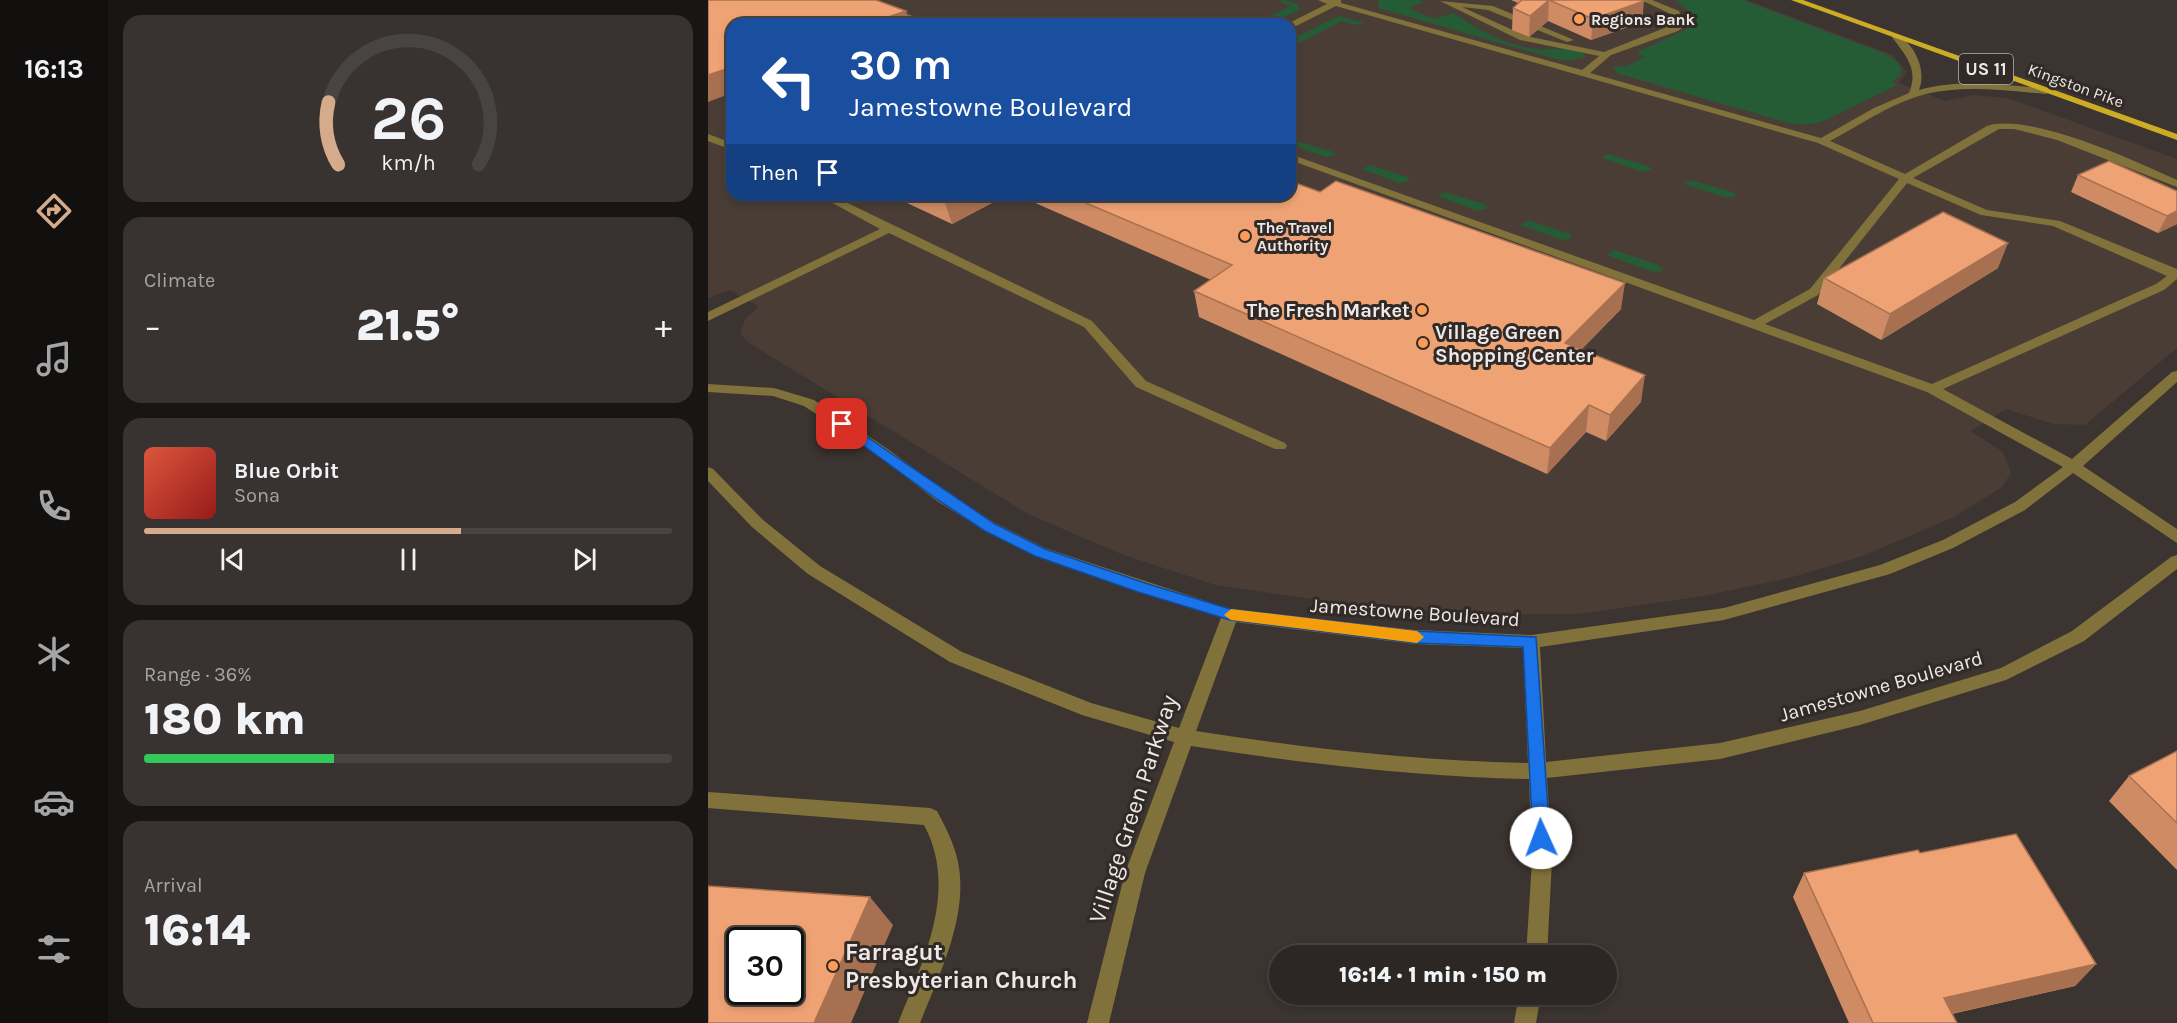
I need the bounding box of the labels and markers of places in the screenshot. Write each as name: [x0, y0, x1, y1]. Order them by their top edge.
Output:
place label: Regions Bank: [1591, 10, 1696, 29]
marker: Regions Bank: [1572, 12, 1586, 26]
place label: The Travel Authority: [1257, 218, 1332, 255]
marker: The Travel Authority: [1238, 229, 1252, 243]
place label: The Fresh Market: [1246, 299, 1410, 322]
marker: The Fresh Market: [1415, 303, 1429, 317]
place label: Village Green Shopping Center: [1435, 321, 1594, 367]
marker: Village Green Shopping Center: [1416, 336, 1430, 350]
pin: [816, 398, 867, 449]
place label: Farragut Presbyterian Church: [845, 938, 1077, 994]
marker: Farragut Presbyterian Church: [826, 959, 840, 973]

